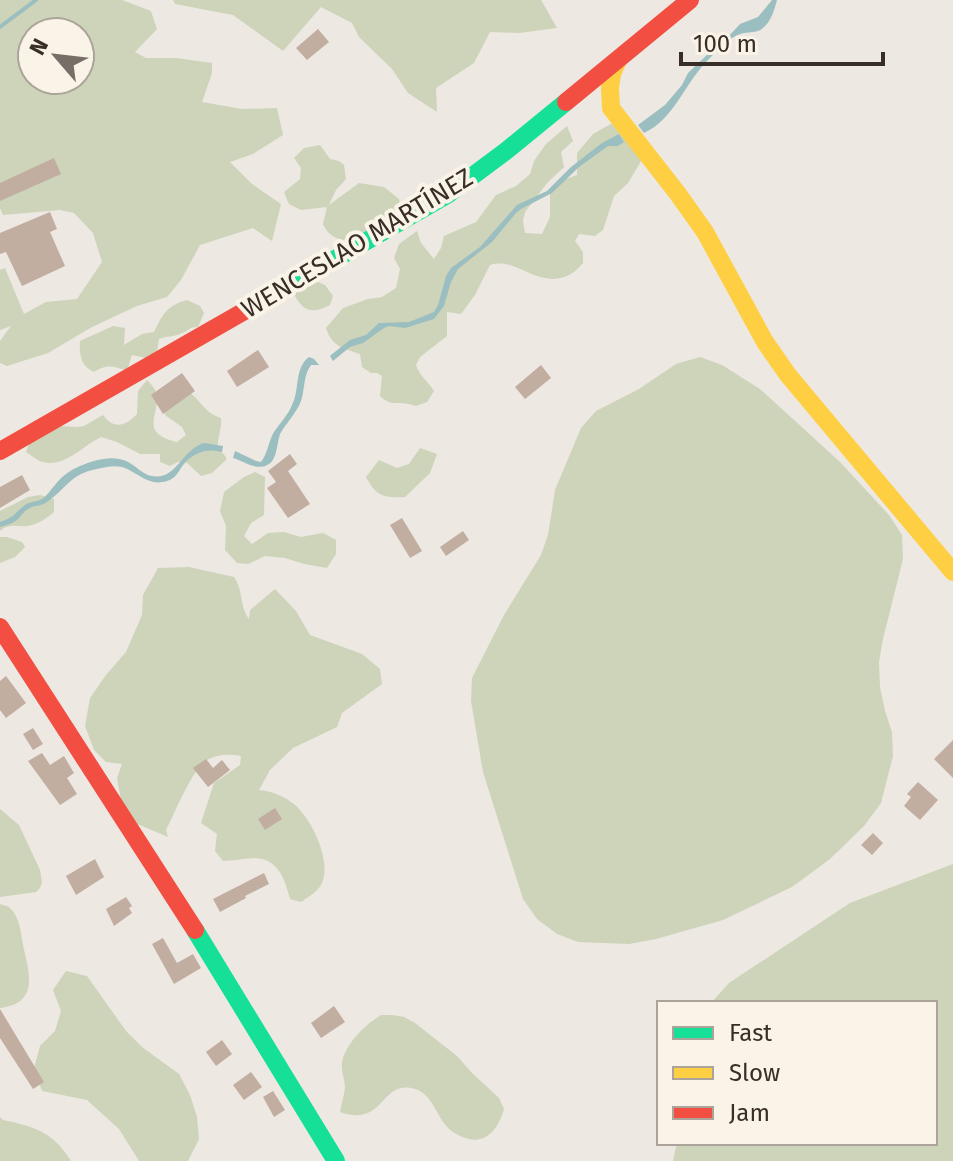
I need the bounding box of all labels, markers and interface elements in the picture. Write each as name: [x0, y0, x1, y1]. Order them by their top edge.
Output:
north arrow: [16, 16, 96, 96]
scale bar: [681, 16, 883, 66]
text: 100 m: [693, 30, 757, 58]
text: N: [23, 34, 54, 60]
street label: WENCESLAO MARTÍNEZ: [236, 162, 479, 325]
legend: [657, 1001, 937, 1145]
text: Fast: [729, 1019, 772, 1047]
text: Slow: [729, 1059, 780, 1087]
text: Jam: [729, 1099, 770, 1127]

